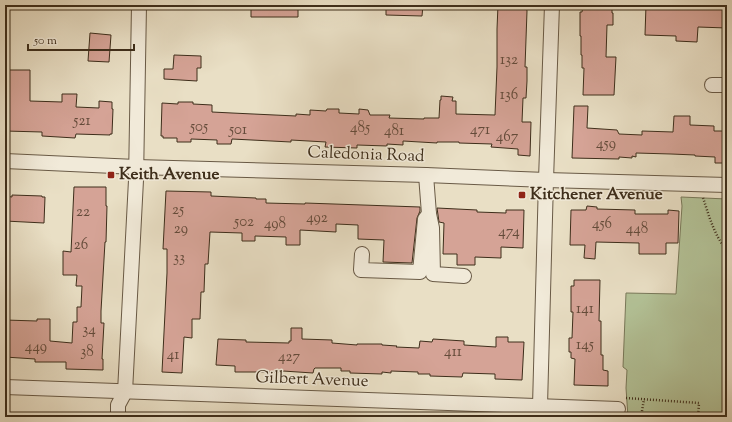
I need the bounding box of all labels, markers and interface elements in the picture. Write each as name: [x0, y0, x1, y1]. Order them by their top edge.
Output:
scale bar: [28, 26, 134, 52]
text: 50 m: [33, 32, 57, 50]
house number: 132: [500, 50, 518, 71]
house number: 136: [500, 85, 518, 106]
house number: 521: [72, 111, 91, 132]
house number: 505: [189, 117, 208, 138]
house number: 485: [350, 118, 370, 139]
house number: 501: [228, 120, 247, 141]
house number: 471: [470, 120, 490, 141]
house number: 481: [384, 121, 404, 142]
house number: 467: [496, 127, 519, 148]
house number: 459: [596, 134, 616, 155]
street label: Caledonia Road: [307, 141, 425, 169]
place label: Keith Avenue: [119, 163, 220, 187]
marker: Keith Avenue: [106, 170, 116, 180]
place label: Kitchener Avenue: [530, 183, 663, 207]
marker: Kitchener Avenue: [517, 190, 527, 200]
house number: 25: [172, 200, 184, 221]
house number: 22: [76, 202, 90, 223]
house number: 492: [306, 208, 328, 229]
house number: 502: [233, 212, 254, 233]
house number: 498: [264, 214, 286, 235]
house number: 456: [592, 214, 612, 235]
house number: 29: [174, 219, 188, 240]
house number: 448: [626, 219, 648, 240]
house number: 474: [498, 222, 520, 243]
house number: 26: [74, 235, 88, 256]
house number: 33: [173, 248, 185, 269]
house number: 141: [576, 299, 594, 320]
house number: 34: [82, 320, 96, 341]
house number: 145: [576, 335, 594, 356]
house number: 449: [25, 337, 47, 358]
house number: 38: [80, 342, 94, 363]
house number: 411: [444, 342, 462, 363]
house number: 41: [167, 345, 179, 366]
house number: 427: [278, 347, 301, 368]
street label: Gilbert Avenue: [255, 366, 369, 394]

